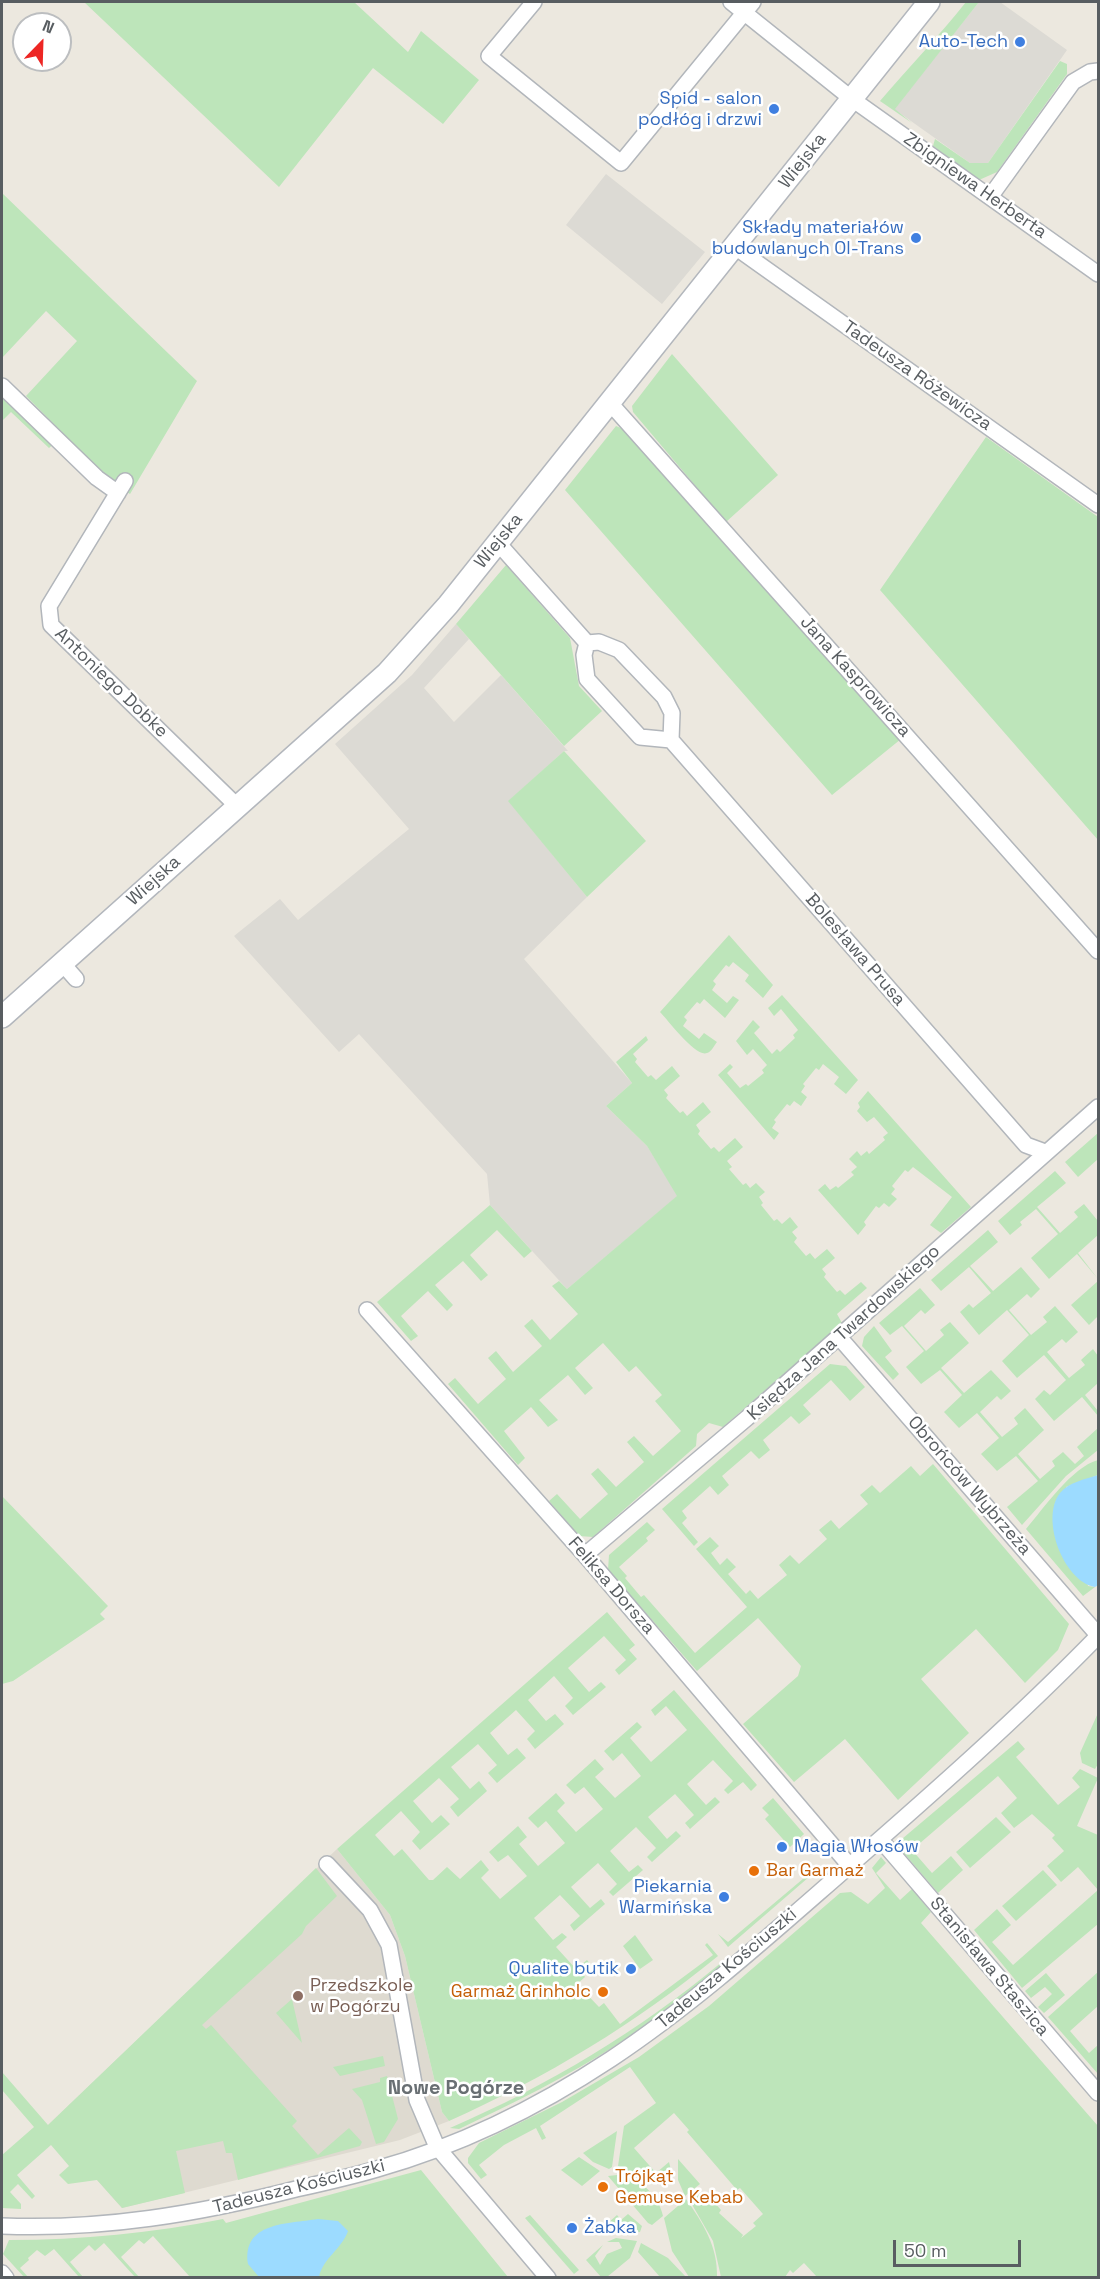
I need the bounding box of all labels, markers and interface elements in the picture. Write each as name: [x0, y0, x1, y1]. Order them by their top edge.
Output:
north arrow: [12, 12, 72, 72]
text: N: [39, 15, 57, 39]
place label: Auto-Tech: [919, 31, 1008, 53]
marker: Auto-Tech: [1013, 35, 1027, 49]
place label: Spid - salon podłóg i drzwi: [638, 88, 762, 130]
marker: Spid - salon podłóg i drzwi: [767, 102, 781, 116]
street label: Zbigniewa Herberta: [899, 128, 1051, 244]
street label: Wiejska: [775, 129, 831, 193]
place label: Składy materiałów budowlanych Ol-Trans: [712, 217, 904, 260]
marker: Składy materiałów budowlanych Ol-Trans: [909, 231, 923, 245]
street label: Tadeusza Różewicza: [838, 316, 996, 436]
street label: Wiejska: [470, 509, 528, 573]
street label: Jana Kasprowicza: [795, 612, 915, 742]
street label: Antoniego Dobke: [50, 623, 172, 743]
street label: Wiejska: [123, 851, 185, 911]
street label: Bolesława Prusa: [800, 889, 910, 1011]
street label: Księdza Jana Twardowskiego: [743, 1241, 945, 1425]
street label: Obrońców Wybrzeża: [903, 1412, 1035, 1560]
street label: Feliksa Dorsza: [563, 1533, 659, 1639]
place label: Magia Włosów: [794, 1836, 919, 1858]
marker: Magia Włosów: [775, 1840, 789, 1854]
place label: Bar Garmaż: [766, 1860, 864, 1882]
marker: Bar Garmaż: [747, 1864, 761, 1878]
place label: Piekarnia Warmińska: [619, 1876, 712, 1918]
marker: Piekarnia Warmińska: [717, 1890, 731, 1904]
street label: Stanisława Staszica: [925, 1893, 1053, 2041]
street label: Tadeusza Kościuszki: [652, 1904, 802, 2034]
place label: Qualite butik: [509, 1958, 619, 1980]
marker: Qualite butik: [624, 1962, 638, 1976]
place label: Przedszkole w Pogórzu: [310, 1975, 413, 2018]
place label: Garmaż Grinholc: [451, 1981, 591, 2003]
marker: Garmaż Grinholc: [596, 1985, 610, 1999]
marker: Przedszkole w Pogórzu: [291, 1989, 305, 2003]
district label: Nowe Pogórze: [388, 2077, 524, 2101]
street label: Tadeusza Kościuszki: [211, 2155, 387, 2219]
place label: Trójkąt Gemuse Kebab: [615, 2166, 743, 2208]
marker: Trójkąt Gemuse Kebab: [596, 2180, 610, 2194]
place label: Żabka: [584, 2217, 636, 2239]
marker: Żabka: [565, 2221, 579, 2235]
scale bar: [896, 2228, 1024, 2266]
text: 50 m: [904, 2239, 946, 2262]

